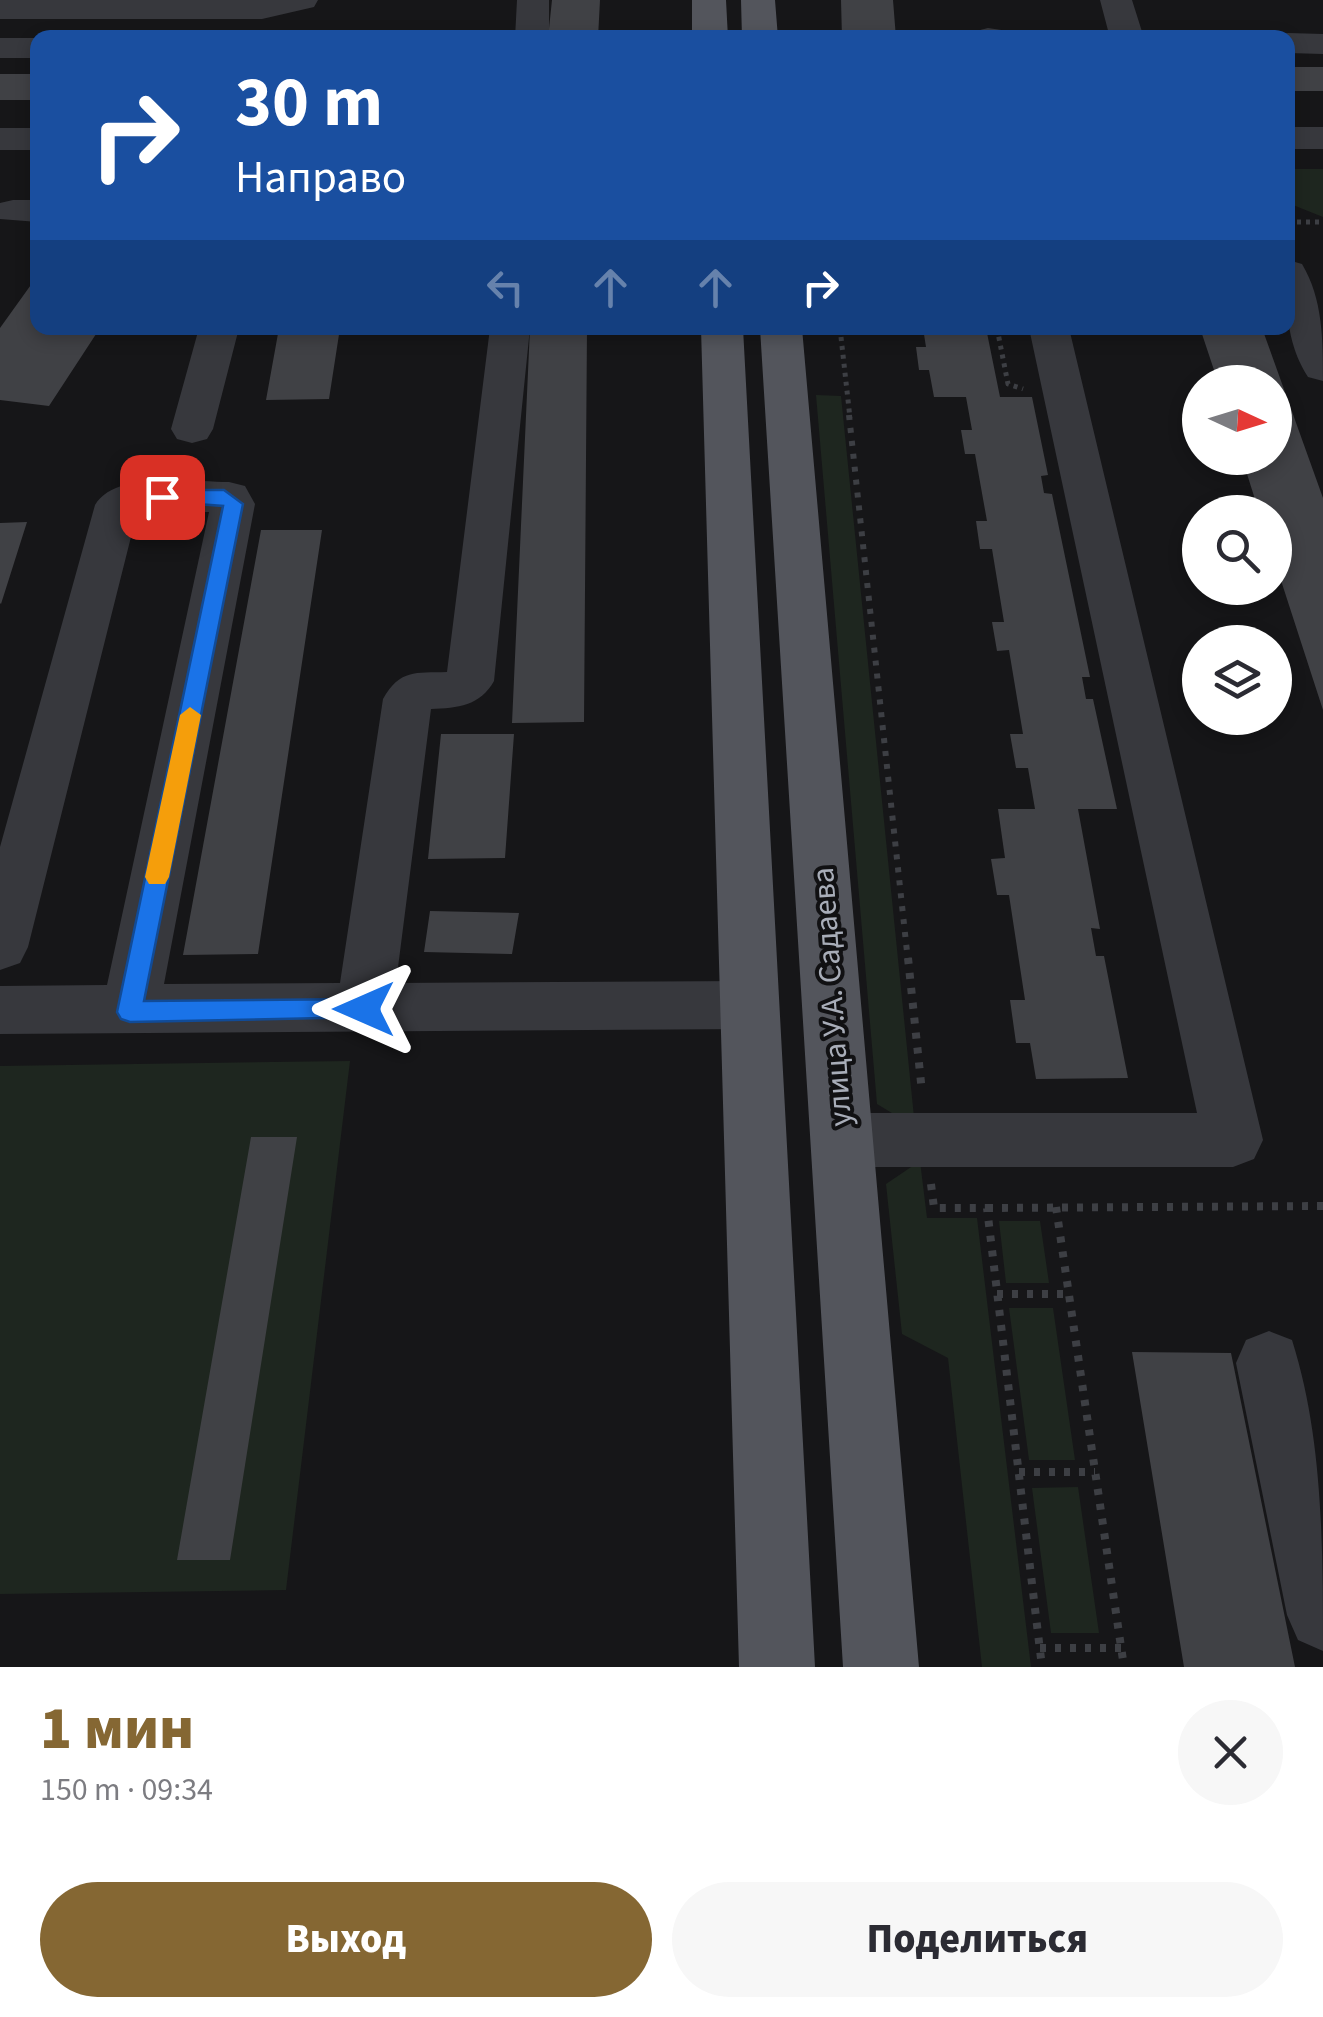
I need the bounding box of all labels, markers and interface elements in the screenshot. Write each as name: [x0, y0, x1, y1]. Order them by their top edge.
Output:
text: 30 m: [235, 53, 383, 153]
icon: right: [70, 70, 200, 200]
text: Направо: [235, 146, 406, 210]
icon: left: [478, 260, 533, 315]
icon: ahead: [583, 260, 638, 315]
icon: ahead: [688, 260, 743, 315]
icon: right: [793, 260, 848, 315]
north arrow: [1182, 365, 1292, 475]
map controls: [1182, 365, 1292, 735]
pin: [120, 455, 205, 540]
icon: arrive: [135, 470, 190, 525]
button: search: [1182, 495, 1292, 605]
button: layers: [1182, 625, 1292, 735]
street label: улица У.А. Садаева: [800, 866, 864, 1128]
position arrow: [312, 957, 416, 1061]
text: 1 мин: [40, 1687, 194, 1772]
button: close: [1178, 1700, 1283, 1805]
text: 150 m · 09:34: [40, 1767, 213, 1813]
button: Выход: [40, 1882, 652, 1997]
button: Поделиться: [672, 1882, 1283, 1997]

